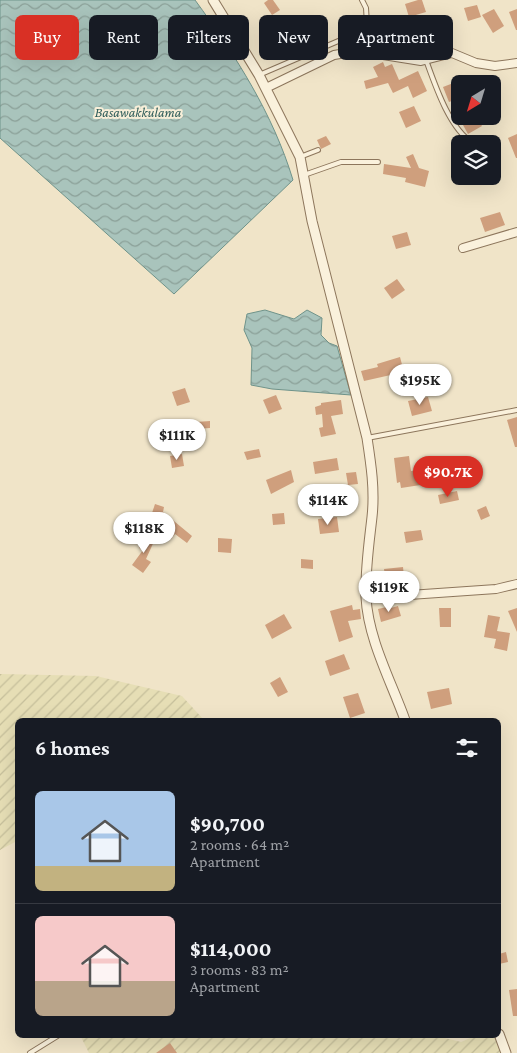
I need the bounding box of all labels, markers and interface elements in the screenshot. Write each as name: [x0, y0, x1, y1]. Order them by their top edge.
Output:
chip: Buy: [15, 15, 79, 60]
chip: Rent: [89, 15, 158, 60]
chip: Filters: [168, 15, 249, 60]
chip: New: [259, 15, 328, 60]
chip: Apartment: [338, 15, 453, 60]
north arrow: [451, 75, 501, 125]
map controls: [451, 75, 501, 185]
water label: Basawakkulama: [95, 104, 182, 120]
button: layers: [451, 135, 501, 185]
pin: $195K: [385, 364, 455, 406]
text: $195K: [400, 371, 440, 388]
pin: $111K: [142, 418, 212, 461]
text: $111K: [159, 426, 195, 443]
pin: $90.7K: [407, 456, 489, 498]
text: $90.7K: [424, 463, 472, 480]
pin: $114K: [293, 484, 363, 526]
text: $114K: [309, 491, 347, 508]
pin: $118K: [109, 512, 179, 554]
text: $118K: [124, 519, 164, 536]
pin: $119K: [354, 570, 424, 613]
text: $119K: [370, 578, 408, 595]
icon: filters: [453, 734, 481, 762]
text: 6 homes: [35, 736, 110, 760]
icon: home: [75, 811, 135, 871]
text: $90,700: [190, 812, 265, 836]
text: 2 rooms · 64 m²: [190, 836, 289, 853]
text: Apartment: [190, 853, 260, 870]
icon: home: [75, 936, 135, 996]
text: $114,000: [190, 937, 272, 961]
text: 3 rooms · 83 m²: [190, 961, 289, 978]
text: Apartment: [190, 978, 260, 995]

